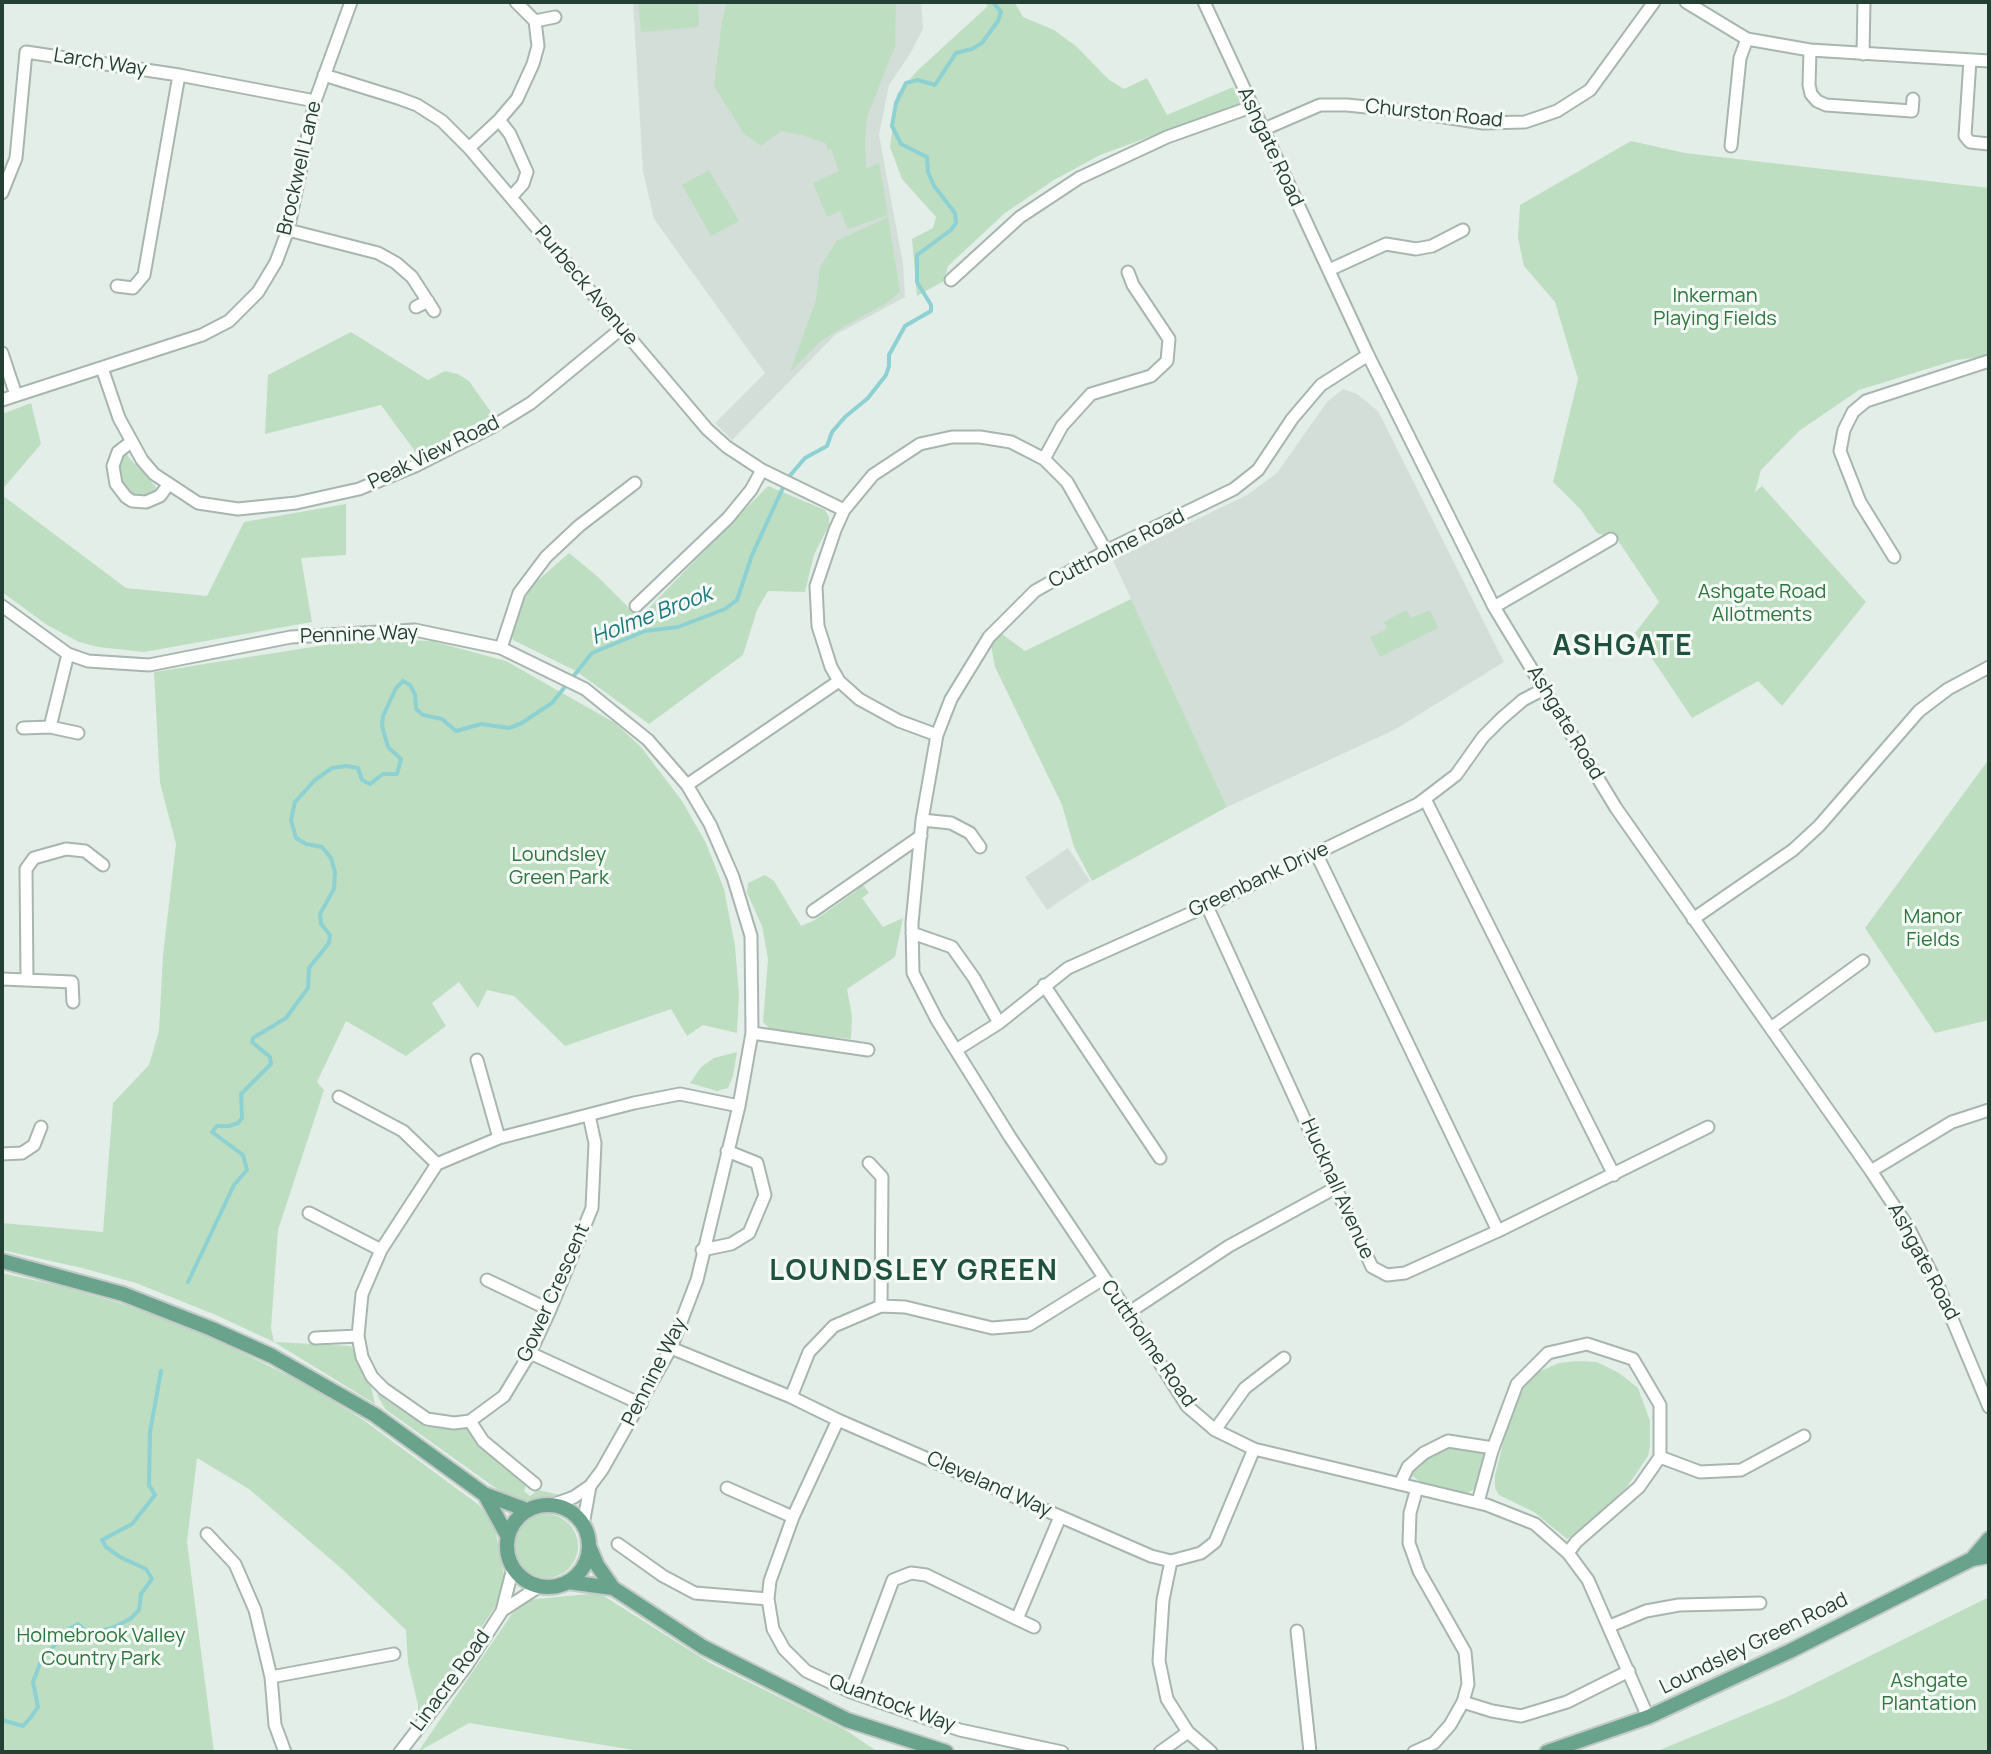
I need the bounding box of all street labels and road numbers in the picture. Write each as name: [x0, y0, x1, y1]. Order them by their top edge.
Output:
street label: Larch Way: [52, 44, 148, 82]
street label: Ashgate Road: [1232, 84, 1308, 210]
street label: Churston Road: [1364, 95, 1504, 133]
street label: Brockwell Lane: [273, 99, 327, 237]
street label: Purbeck Avenue: [529, 222, 643, 350]
street label: Peak View Road: [365, 411, 503, 495]
street label: Cuttholme Road: [1045, 504, 1189, 594]
street label: Pennine Way: [300, 621, 418, 649]
street label: Ashgate Road: [1522, 662, 1608, 784]
street label: Greenbank Drive: [1185, 837, 1333, 923]
street label: Hucknall Avenue: [1295, 1115, 1379, 1263]
street label: Ashgate Road: [1882, 1200, 1964, 1324]
street label: Gower Crescent: [513, 1220, 595, 1366]
street label: Cuttholme Road: [1095, 1276, 1201, 1412]
street label: Pennine Way: [617, 1314, 693, 1430]
street label: Cleveland Way: [923, 1447, 1055, 1523]
street label: Loundsley Green Road: [1656, 1588, 1852, 1700]
street label: Linacre Road: [406, 1626, 496, 1736]
street label: Quantock Way: [826, 1670, 958, 1738]

